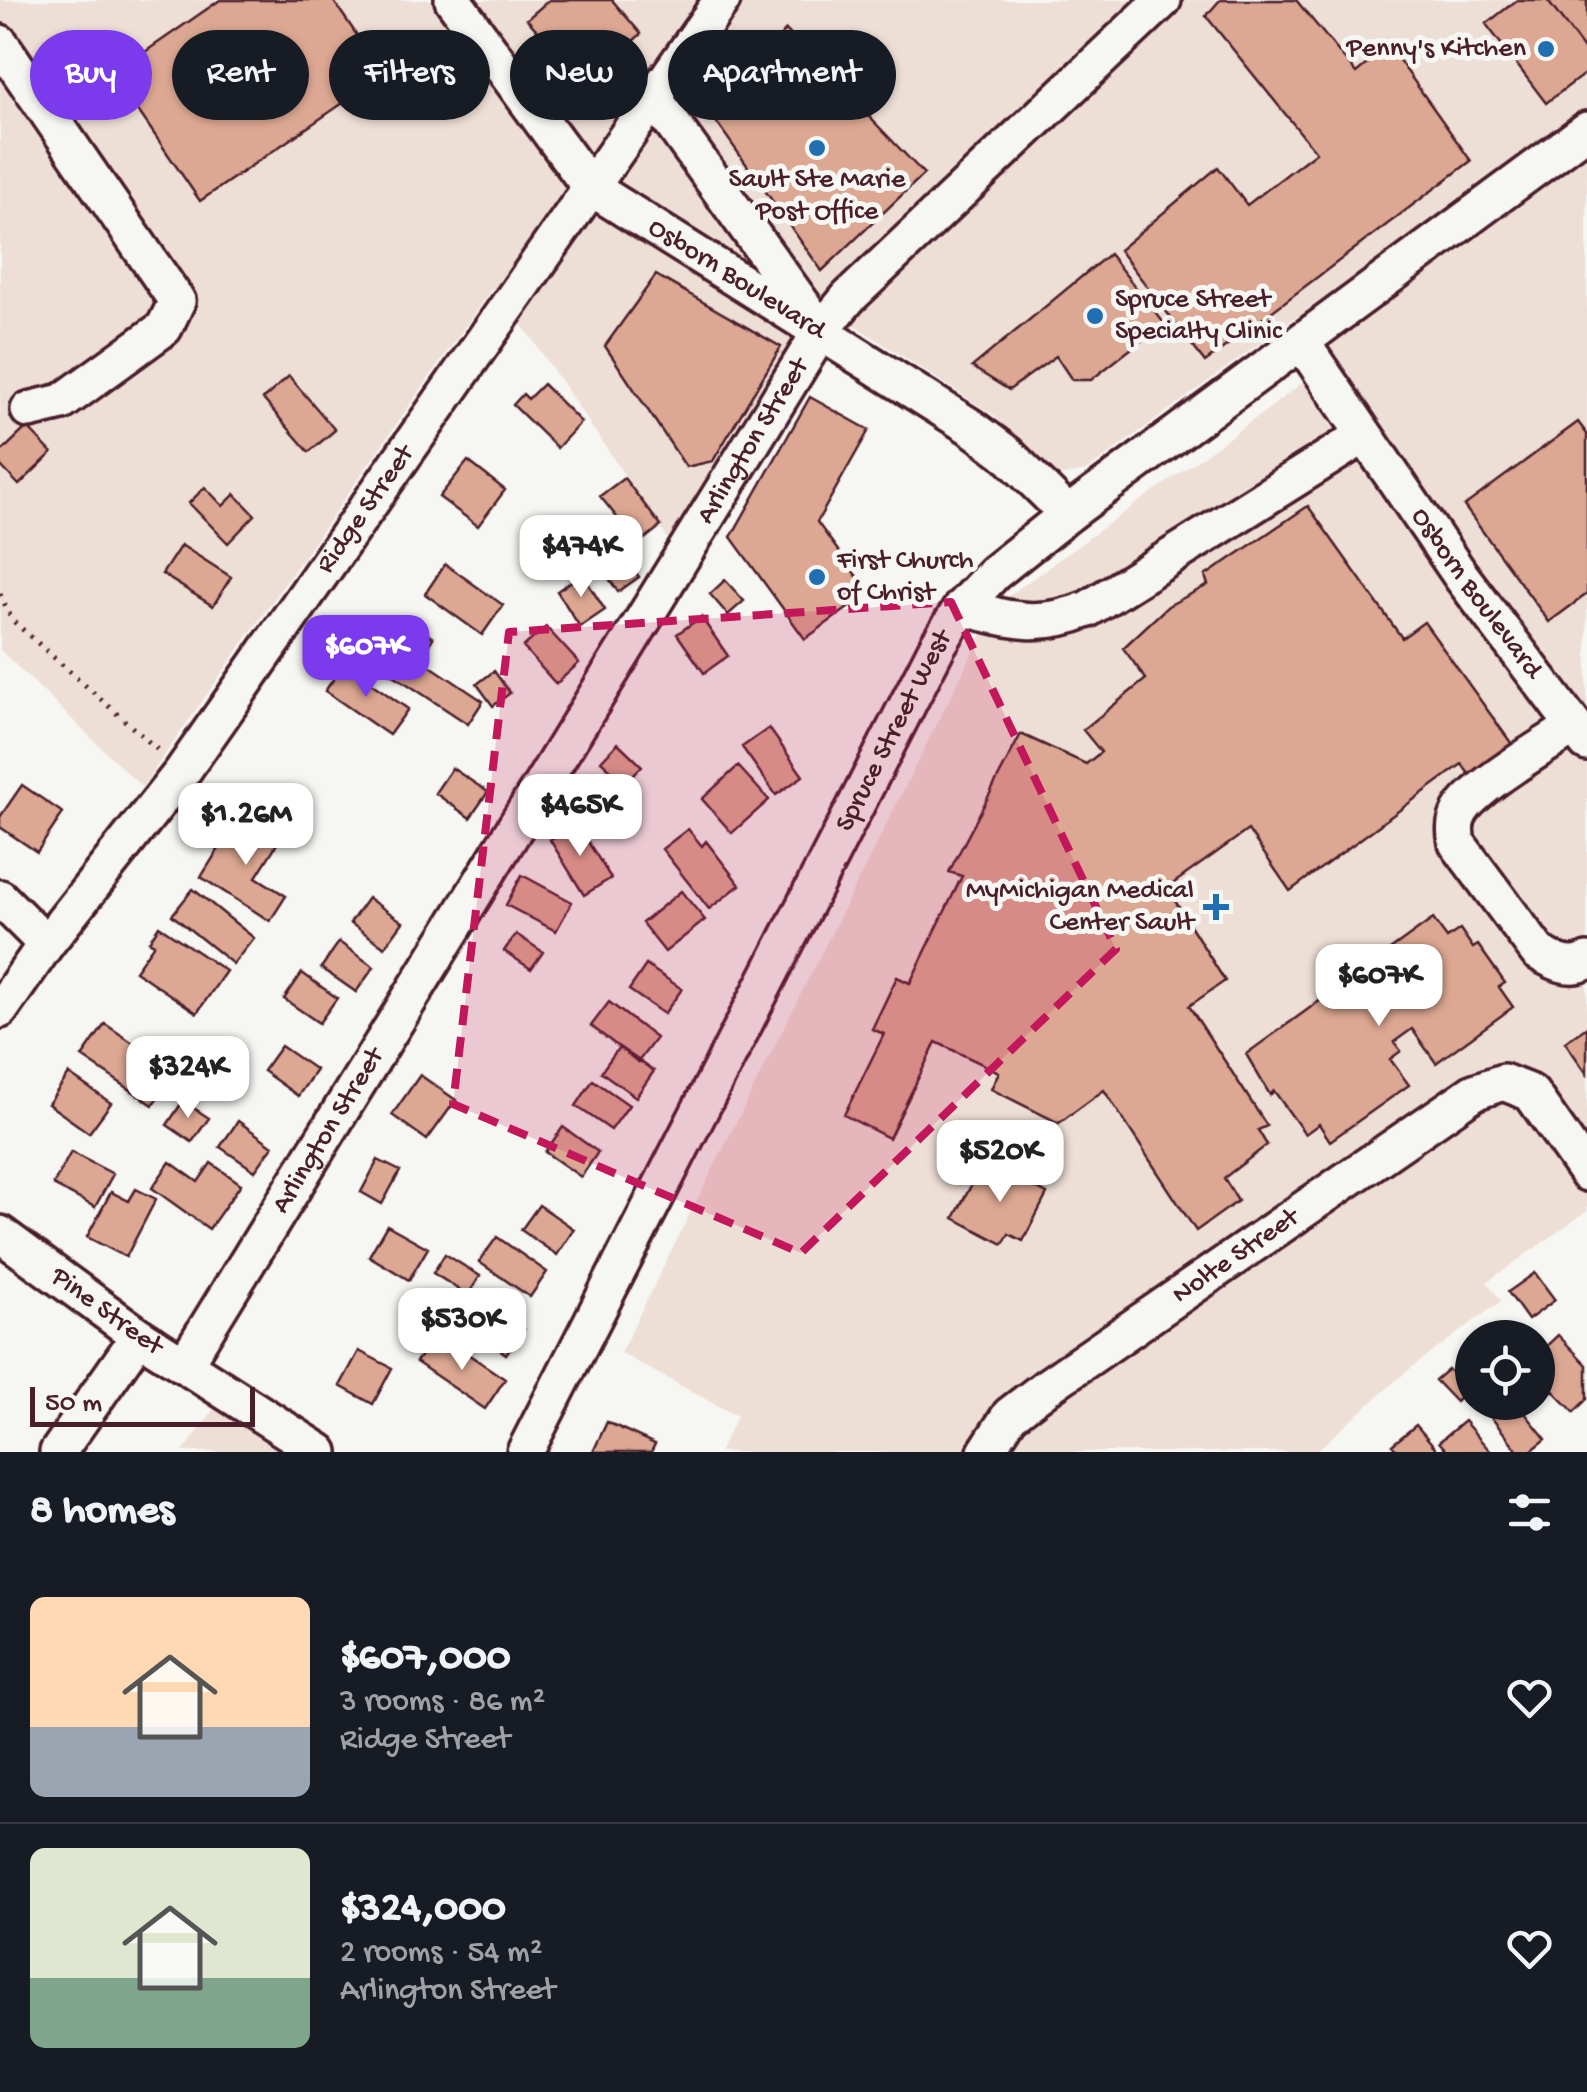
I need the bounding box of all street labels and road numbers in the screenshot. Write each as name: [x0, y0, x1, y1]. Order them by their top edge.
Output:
street label: Osborn Boulevard: [642, 211, 834, 349]
street label: Arlington Street: [690, 350, 818, 530]
street label: Ridge Street: [309, 437, 423, 580]
street label: Osborn Boulevard: [1403, 502, 1551, 687]
street label: Spruce Street West: [829, 622, 961, 837]
street label: Arlington Street: [265, 1040, 393, 1220]
street label: Nolte Street: [1166, 1200, 1307, 1312]
street label: Pine Street: [43, 1260, 171, 1365]

